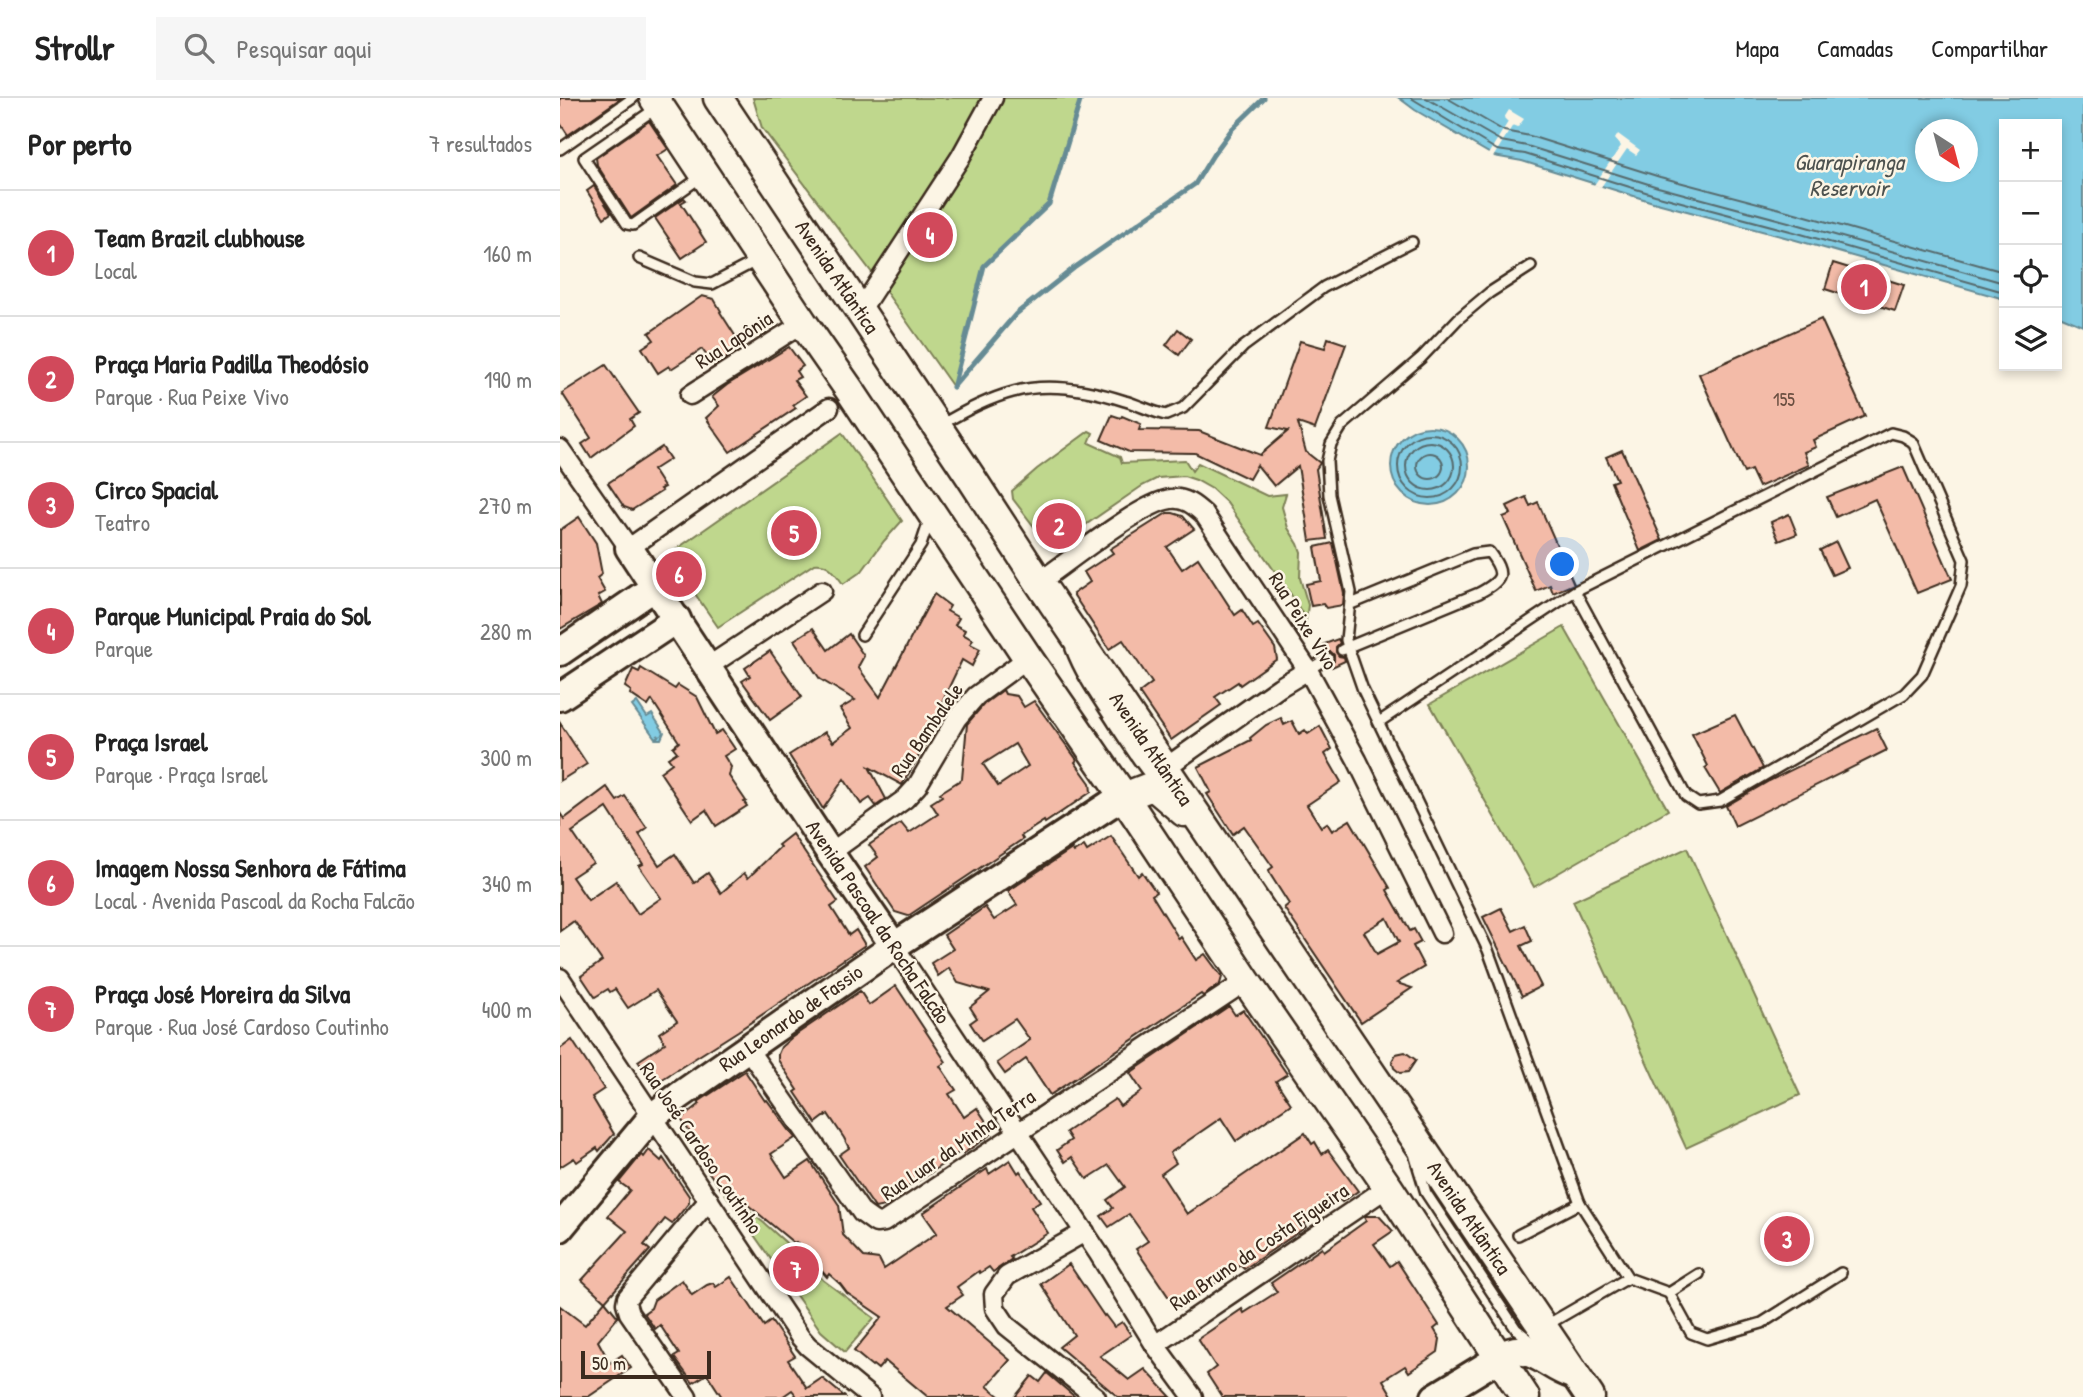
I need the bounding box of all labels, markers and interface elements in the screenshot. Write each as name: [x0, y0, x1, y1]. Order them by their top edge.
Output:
search box: [156, 17, 646, 80]
text: Strollr: [35, 26, 114, 70]
icon: search: [180, 29, 218, 67]
text: Pesquisar aqui: [236, 31, 372, 66]
text: Mapa: [1736, 32, 1779, 64]
text: Camadas: [1817, 32, 1893, 64]
text: Compartilhar: [1931, 32, 2048, 64]
north arrow: [1915, 119, 1978, 182]
map controls: [1999, 119, 2062, 371]
button: +: [1999, 119, 2062, 182]
text: Por perto: [28, 124, 132, 164]
text: 7 resultados: [429, 128, 532, 159]
water label: Guarapiranga Reservoir: [1794, 146, 1906, 203]
button: −: [1999, 182, 2062, 245]
pin: 4: [907, 209, 953, 261]
street label: Avenida Atlântica: [789, 214, 886, 339]
text: Team Brazil clubhouse: [95, 220, 305, 255]
text: 1: [47, 238, 55, 269]
text: 160 m: [483, 238, 532, 269]
button: locate: [1999, 245, 2062, 308]
text: Local: [95, 255, 137, 286]
pin: 1: [1841, 261, 1887, 313]
street label: Rua Lapônia: [689, 304, 778, 375]
button: layers: [1999, 308, 2062, 371]
text: Praça Maria Padilla Theodósio: [95, 346, 369, 381]
text: 2: [46, 364, 56, 395]
text: 190 m: [484, 364, 532, 395]
text: Parque · Rua Peixe Vivo: [95, 381, 289, 412]
house number: 155: [1773, 387, 1795, 412]
text: Circo Spacial: [95, 472, 218, 507]
text: 3: [46, 490, 56, 521]
text: 270 m: [479, 490, 532, 521]
pin: 2: [1036, 500, 1082, 552]
text: Teatro: [95, 507, 150, 538]
pin: 5: [771, 507, 817, 559]
your location: [1545, 547, 1579, 581]
pin: 6: [656, 548, 702, 600]
street label: Rua Peixe Vivo: [1262, 566, 1345, 675]
text: Parque Municipal Praia do Sol: [95, 598, 371, 633]
text: 4: [47, 616, 55, 647]
text: 280 m: [480, 616, 532, 647]
text: Parque: [95, 633, 153, 664]
street label: Rua Bambalele: [883, 677, 970, 783]
street label: Avenida Atlântica: [1103, 686, 1200, 811]
text: Praça Israel: [95, 724, 208, 759]
text: 5: [46, 742, 56, 773]
text: 300 m: [480, 742, 532, 773]
text: Parque · Praça Israel: [95, 759, 268, 790]
street label: Avenida Pascoal da Rocha Falcão: [799, 814, 958, 1029]
text: Imagem Nossa Senhora de Fátima: [95, 850, 406, 885]
text: 6: [46, 868, 56, 899]
text: 340 m: [482, 868, 532, 899]
text: Local · Avenida Pascoal da Rocha Falcão: [95, 885, 415, 916]
street label: Rua Leonardo de Fassio: [713, 957, 869, 1078]
text: Praça José Moreira da Silva: [95, 976, 350, 1011]
text: 7: [45, 994, 57, 1025]
text: 400 m: [482, 994, 532, 1025]
text: Parque · Rua José Cardoso Coutinho: [95, 1011, 389, 1042]
street label: Rua José Cardoso Coutinho: [633, 1056, 770, 1239]
street label: Rua Luar da Minha Terra: [875, 1082, 1041, 1207]
street label: Avenida Atlântica: [1421, 1155, 1518, 1280]
street label: Rua Bruno da Costa Figueira: [1163, 1176, 1354, 1317]
pin: 3: [1764, 1213, 1810, 1265]
pin: 7: [773, 1243, 819, 1295]
scale bar: [581, 1348, 710, 1380]
text: 50 m: [592, 1350, 626, 1376]

